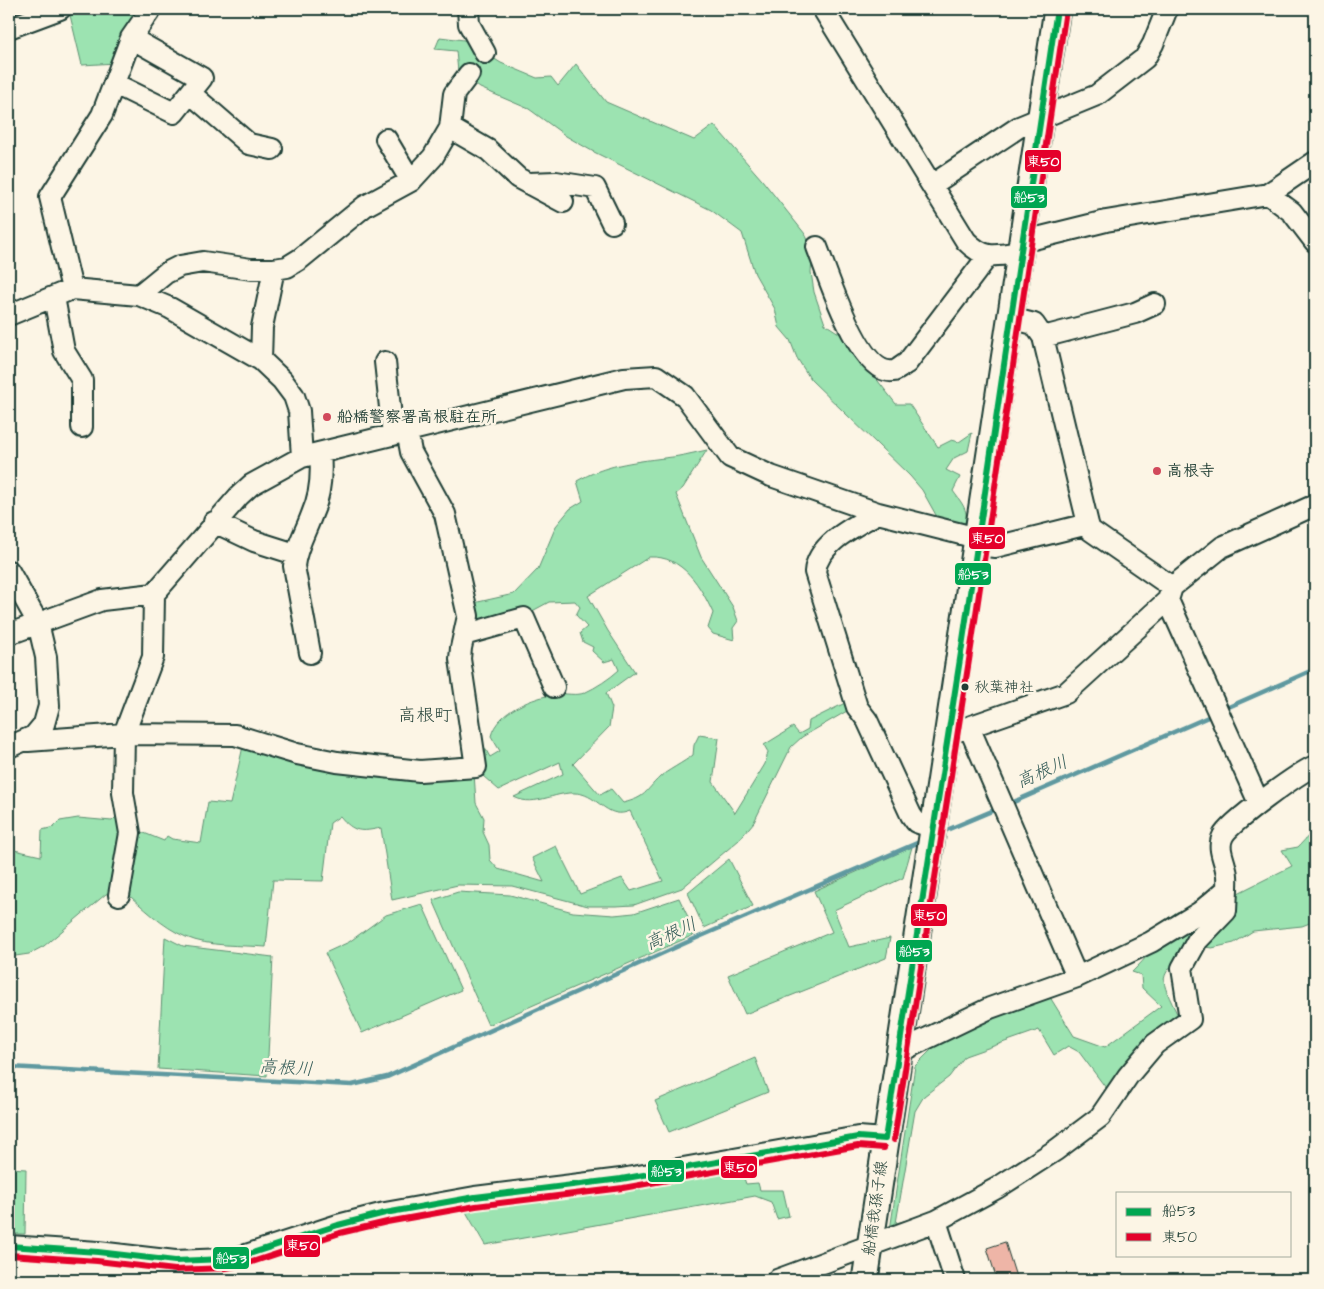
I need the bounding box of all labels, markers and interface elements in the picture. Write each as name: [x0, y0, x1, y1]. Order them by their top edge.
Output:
line badge: 東50: [1024, 149, 1062, 173]
text: 東50: [1027, 152, 1060, 172]
line badge: 船53: [1010, 185, 1048, 209]
text: 船53: [1013, 188, 1045, 208]
place label: 船橋警察署高根駐在所: [337, 406, 497, 428]
marker: 船橋警察署高根駐在所: [321, 411, 333, 423]
place label: 高根寺: [1167, 460, 1215, 482]
marker: 高根寺: [1151, 465, 1163, 477]
line badge: 東50: [968, 526, 1006, 550]
text: 東50: [971, 529, 1004, 549]
line badge: 船53: [954, 562, 992, 586]
text: 船53: [957, 565, 989, 585]
place label: 秋葉神社: [974, 677, 1034, 698]
marker: 秋葉神社: [960, 682, 970, 692]
district label: 高根町: [398, 703, 452, 728]
water label: 高根川: [1012, 750, 1072, 794]
line badge: 東50: [910, 903, 948, 927]
text: 東50: [913, 906, 946, 926]
water label: 高根川: [641, 912, 701, 956]
line badge: 船53: [895, 939, 933, 963]
text: 船53: [898, 942, 930, 962]
water label: 高根川: [258, 1054, 314, 1082]
line badge: 東50: [720, 1155, 758, 1179]
text: 東50: [723, 1158, 756, 1178]
line badge: 船53: [647, 1159, 685, 1183]
street label: 船橋我孫子線: [857, 1159, 893, 1257]
text: 船53: [650, 1162, 682, 1182]
legend: [1116, 1192, 1292, 1256]
text: 船53: [1162, 1201, 1196, 1222]
text: 東50: [1162, 1227, 1198, 1248]
line badge: 東50: [283, 1234, 321, 1258]
text: 東50: [286, 1236, 319, 1256]
line badge: 船53: [212, 1246, 250, 1270]
text: 船53: [215, 1249, 247, 1269]

